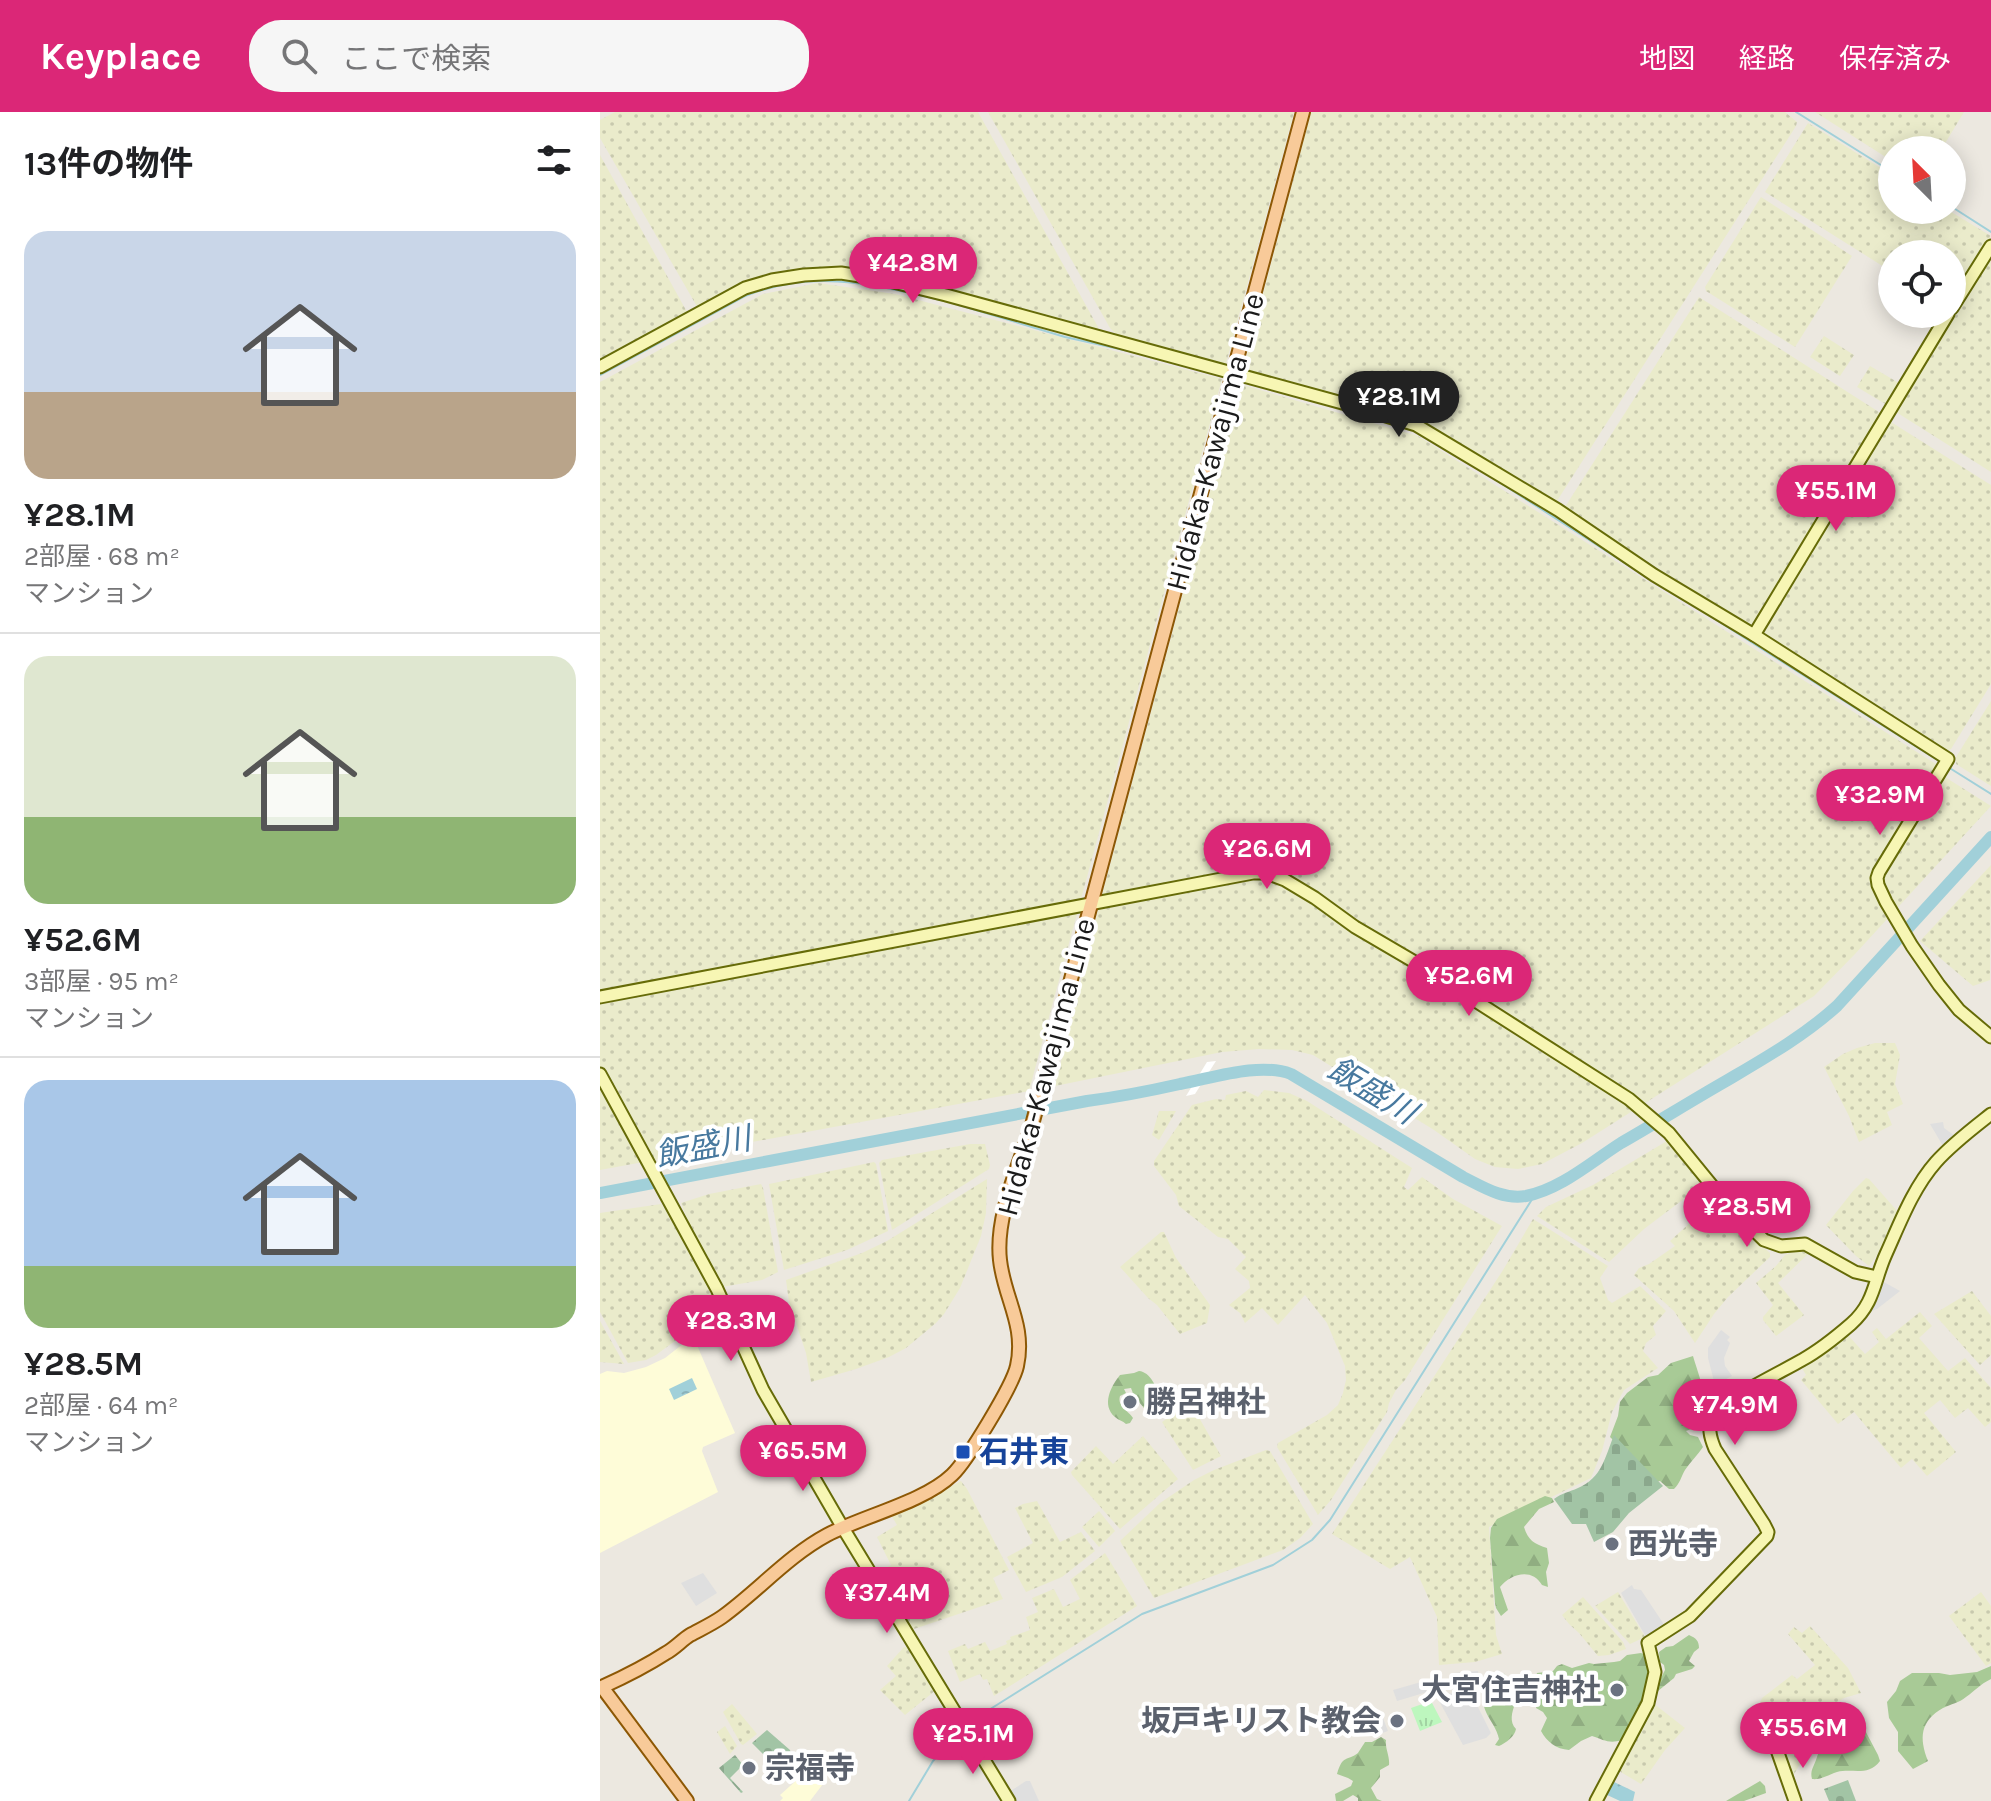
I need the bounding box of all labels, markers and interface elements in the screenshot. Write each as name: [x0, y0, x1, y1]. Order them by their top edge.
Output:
search box: [249, 20, 809, 92]
text: Keyplace: [40, 34, 201, 79]
icon: search: [277, 34, 321, 78]
text: ここで検索: [341, 41, 491, 77]
text: 地図: [1639, 42, 1695, 75]
text: 経路: [1739, 42, 1795, 75]
text: 保存済み: [1839, 42, 1951, 75]
north arrow: [1878, 136, 1966, 224]
map controls: [1878, 136, 1966, 328]
icon: filters: [532, 138, 576, 182]
text: 13件の物件: [24, 144, 193, 184]
pin: ¥42.8M: [848, 237, 978, 305]
button: locate: [1878, 240, 1966, 328]
text: ¥42.8M: [867, 247, 959, 278]
icon: home: [228, 283, 372, 427]
street label: Hidaka-Kawajima Line: [1158, 289, 1272, 595]
pin: ¥28.1M: [1334, 371, 1464, 439]
text: ¥28.1M: [1356, 381, 1442, 412]
pin: ¥55.1M: [1771, 465, 1901, 533]
text: ¥55.1M: [1794, 475, 1878, 506]
text: ¥28.1M: [24, 495, 136, 535]
text: 2部屋 · 68 m²: [24, 541, 180, 572]
text: マンション: [24, 578, 154, 609]
icon: home: [228, 708, 372, 852]
pin: ¥32.9M: [1815, 769, 1945, 837]
text: ¥32.9M: [1834, 779, 1926, 810]
pin: ¥26.6M: [1202, 823, 1332, 891]
text: ¥26.6M: [1222, 833, 1312, 864]
street label: Hidaka-Kawajima Line: [989, 914, 1103, 1220]
text: ¥52.6M: [24, 920, 142, 960]
pin: ¥52.6M: [1404, 950, 1534, 1018]
text: ¥52.6M: [1424, 960, 1514, 991]
text: 3部屋 · 95 m²: [24, 966, 179, 997]
text: マンション: [24, 1003, 154, 1034]
water label: 飯盛川: [1321, 1050, 1425, 1133]
water label: 飯盛川: [652, 1119, 757, 1174]
icon: home: [228, 1132, 372, 1276]
pin: ¥28.5M: [1682, 1181, 1812, 1249]
text: ¥28.5M: [1701, 1191, 1793, 1222]
pin: ¥28.3M: [666, 1295, 796, 1363]
text: ¥28.3M: [685, 1305, 777, 1336]
text: ¥28.5M: [24, 1344, 143, 1384]
pin: ¥74.9M: [1670, 1379, 1800, 1447]
place label: 勝呂神社: [1146, 1384, 1266, 1420]
text: ¥74.9M: [1691, 1389, 1779, 1420]
text: 2部屋 · 64 m²: [24, 1390, 178, 1421]
marker: 勝呂神社: [1121, 1393, 1139, 1411]
pin: ¥65.5M: [738, 1425, 868, 1493]
text: マンション: [24, 1427, 154, 1458]
place label: 石井東: [979, 1434, 1069, 1470]
text: ¥65.5M: [758, 1435, 848, 1466]
marker: 石井東: [954, 1443, 972, 1461]
place label: 西光寺: [1628, 1526, 1718, 1562]
marker: 西光寺: [1603, 1535, 1621, 1553]
pin: ¥37.4M: [822, 1567, 952, 1635]
text: ¥37.4M: [843, 1577, 931, 1608]
place label: 大宮住吉神社: [1421, 1672, 1601, 1708]
marker: 大宮住吉神社: [1608, 1681, 1626, 1699]
pin: ¥55.6M: [1738, 1702, 1868, 1770]
place label: 坂戸キリスト教会: [1141, 1703, 1381, 1739]
pin: ¥25.1M: [908, 1708, 1038, 1776]
marker: 坂戸キリスト教会: [1388, 1712, 1406, 1730]
text: ¥55.6M: [1758, 1712, 1848, 1743]
text: ¥25.1M: [931, 1718, 1015, 1749]
place label: 宗福寺: [765, 1750, 855, 1786]
marker: 宗福寺: [740, 1759, 758, 1777]

